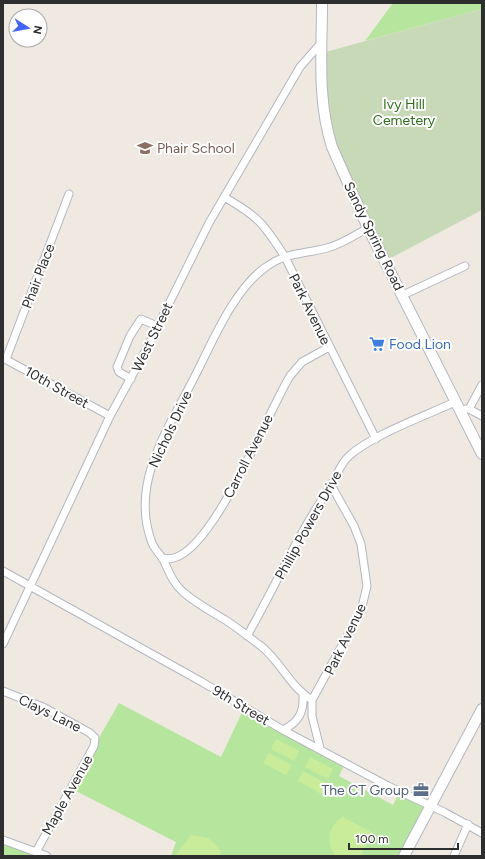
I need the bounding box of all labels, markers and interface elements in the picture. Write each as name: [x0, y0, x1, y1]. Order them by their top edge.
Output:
north arrow: [8, 8, 48, 48]
text: N: [30, 24, 45, 35]
park label: Ivy Hill Cemetery: [373, 96, 436, 129]
school or university icon: Phair School: [136, 139, 154, 157]
place label: Phair School: [157, 140, 235, 157]
street label: Sandy Spring Road: [340, 179, 407, 293]
street label: Phair Place: [18, 241, 59, 311]
street label: Park Avenue: [285, 271, 334, 348]
street label: West Street: [128, 300, 177, 375]
supermarket icon: Food Lion: [368, 335, 386, 353]
place label: Food Lion: [389, 336, 451, 353]
street label: 10th Street: [22, 363, 92, 412]
street label: Nichols Drive: [145, 388, 196, 470]
street label: Carroll Avenue: [220, 411, 277, 501]
street label: Phillip Powers Drive: [271, 468, 346, 583]
street label: Park Avenue: [321, 600, 370, 678]
street label: 9th Street: [209, 682, 272, 729]
street label: Clays Lane: [16, 691, 84, 736]
street label: Maple Avenue: [38, 752, 97, 838]
office icon: The CT Group: [412, 781, 430, 799]
place label: The CT Group: [322, 782, 409, 799]
scale bar: [349, 825, 458, 851]
text: 100 m: [355, 832, 389, 846]

